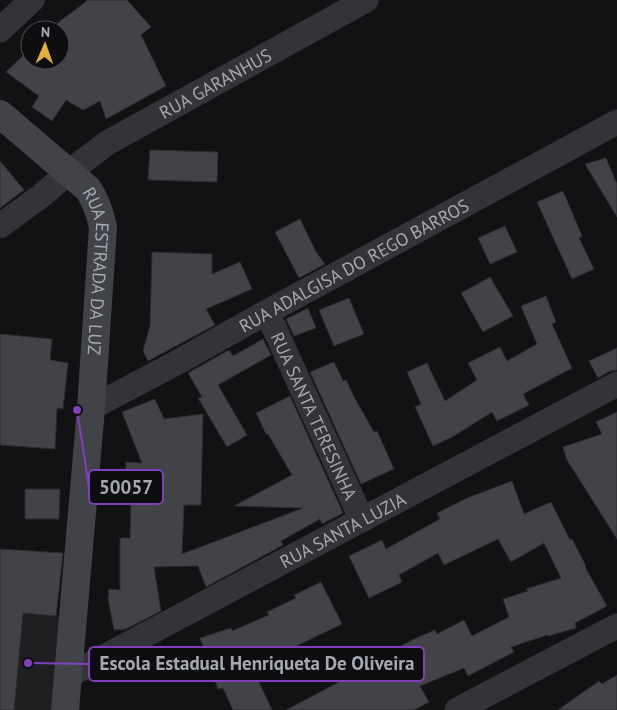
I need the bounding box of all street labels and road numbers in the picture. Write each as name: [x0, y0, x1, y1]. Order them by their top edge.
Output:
street label: RUA GARANHUS: [155, 43, 275, 124]
street label: RUA ESTRADA DA LUZ: [78, 183, 115, 356]
street label: RUA ADALGISA DO REGO BARROS: [235, 193, 473, 337]
street label: RUA SANTA TERESINHA: [266, 328, 363, 504]
street label: RUA SANTA LUZIA: [276, 487, 410, 573]

